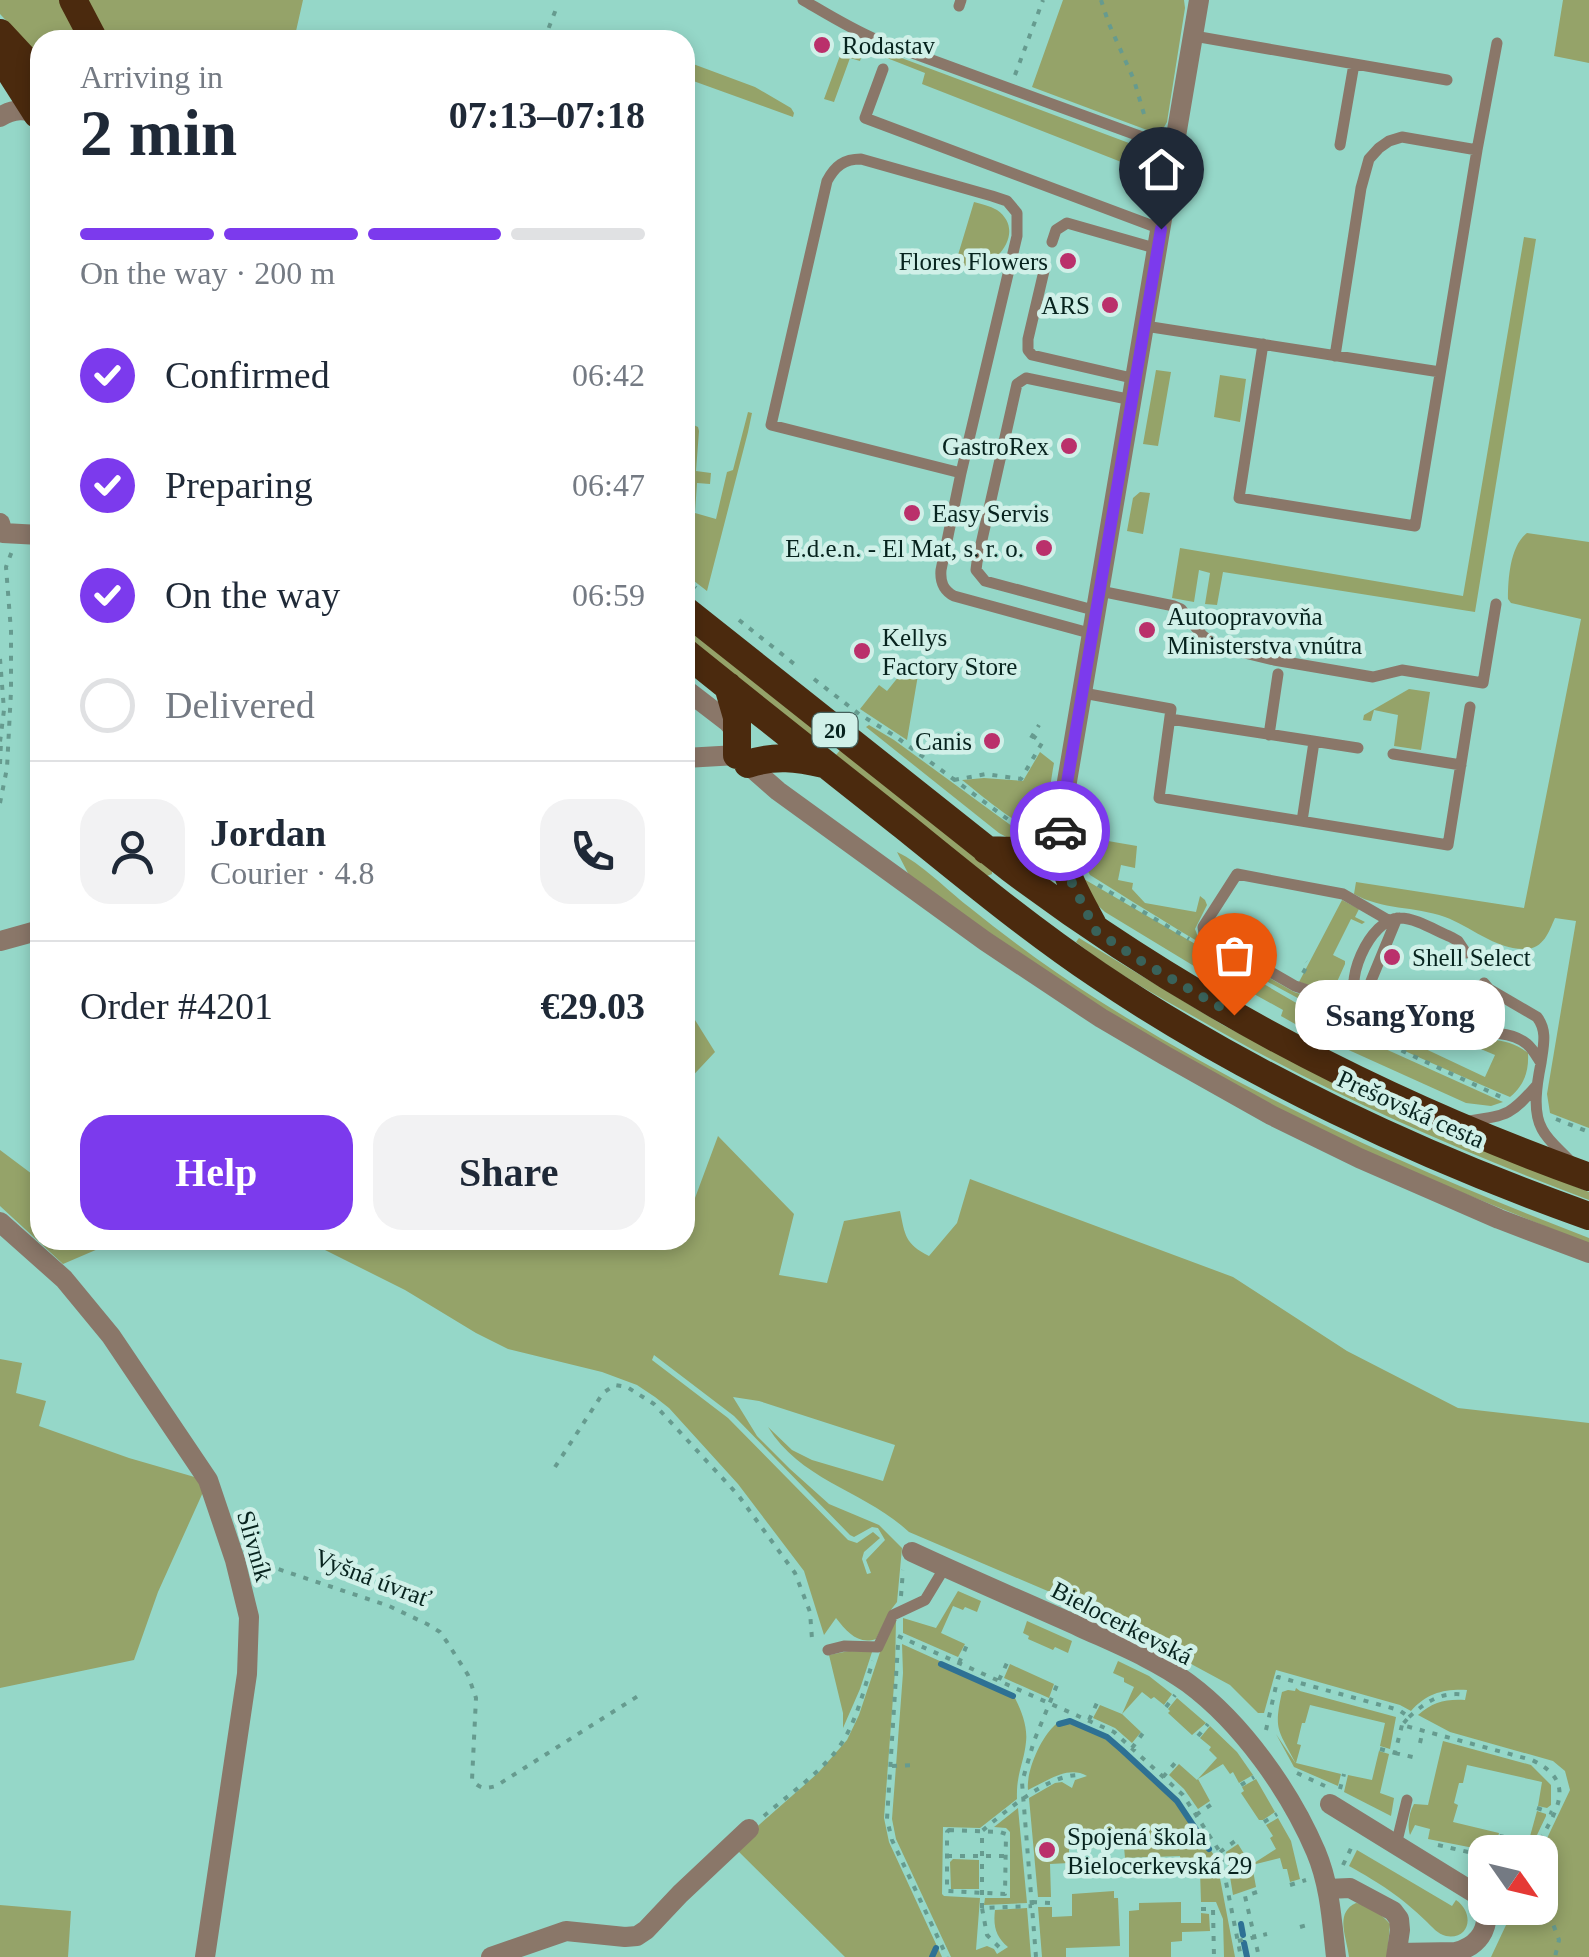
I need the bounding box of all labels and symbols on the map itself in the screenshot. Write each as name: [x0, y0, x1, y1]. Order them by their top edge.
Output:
place label: Rodastav: [842, 32, 936, 59]
marker: Rodastav: [811, 34, 833, 56]
pin: [1119, 127, 1204, 230]
place label: Flores Flowers: [899, 248, 1048, 275]
marker: Flores Flowers: [1057, 250, 1079, 272]
place label: ARS: [1041, 292, 1090, 319]
marker: ARS: [1099, 294, 1121, 316]
place label: GastroRex: [942, 433, 1049, 460]
marker: GastroRex: [1058, 435, 1080, 457]
place label: Easy Servis: [932, 500, 1049, 527]
marker: Easy Servis: [901, 502, 923, 524]
place label: E.d.e.n. - El Mat, s. r. o.: [785, 535, 1024, 562]
marker: E.d.e.n. - El Mat, s. r. o.: [1033, 537, 1055, 559]
place label: Autoopravovňa Ministerstva vnútra: [1167, 603, 1362, 659]
marker: Autoopravovňa Ministerstva vnútra: [1136, 619, 1158, 641]
place label: Kellys Factory Store: [882, 624, 1017, 680]
marker: Kellys Factory Store: [851, 640, 873, 662]
road number: 20: [812, 713, 858, 747]
place label: Canis: [915, 728, 972, 755]
marker: Canis: [981, 730, 1003, 752]
courier: [1010, 781, 1110, 881]
pin: [1192, 913, 1277, 1016]
place label: Shell Select: [1412, 944, 1531, 971]
marker: Shell Select: [1381, 946, 1403, 968]
callout: SsangYong: [1294, 980, 1504, 1050]
street label: Prešovská cesta: [1334, 1065, 1488, 1153]
street label: Slivník: [232, 1508, 278, 1585]
street label: Vyšná úvrať: [311, 1543, 435, 1613]
street label: Bielocerkevská: [1047, 1576, 1197, 1670]
place label: Spojená škola Bielocerkevská 29: [1067, 1823, 1252, 1879]
north arrow: [1468, 1835, 1558, 1925]
marker: Spojená škola Bielocerkevská 29: [1036, 1839, 1058, 1861]

